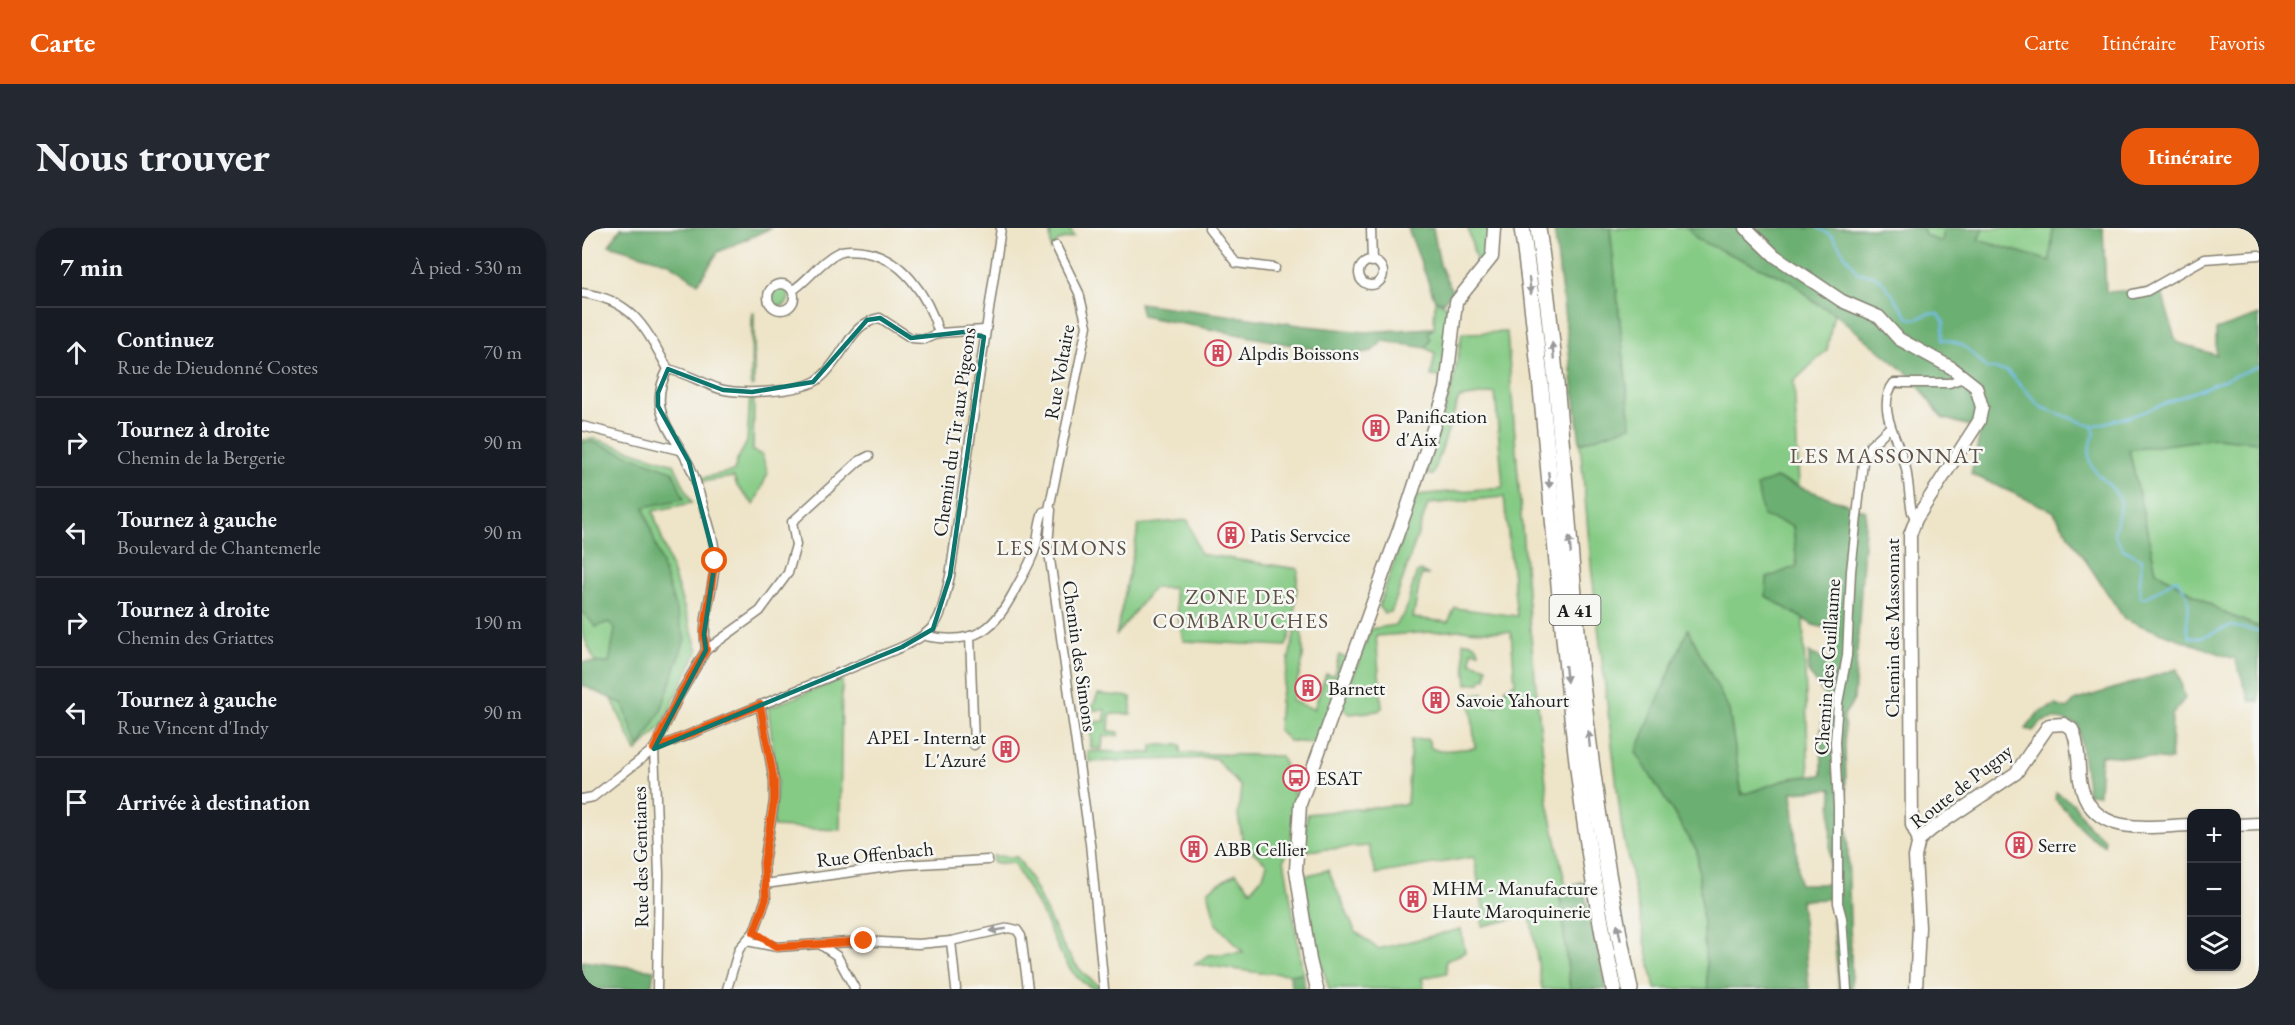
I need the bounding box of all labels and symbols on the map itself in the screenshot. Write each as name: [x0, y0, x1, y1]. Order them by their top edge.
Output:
one-way arrow: [1525, 277, 1535, 296]
street label: Rue Voltaire: [1038, 322, 1080, 422]
street label: Chemin du Tir aux Pigeons: [926, 326, 982, 538]
building icon: Alpdis Boissons: [1203, 338, 1233, 368]
place label: Alpdis Boissons: [1237, 340, 1359, 366]
one-way arrow: [1548, 341, 1558, 360]
place label: Panification d'Aix: [1396, 403, 1488, 452]
building icon: Panification d'Aix: [1361, 413, 1391, 443]
district label: LES MASSONNAT: [1790, 441, 1984, 470]
one-way arrow: [1544, 471, 1554, 490]
building icon: Patis Servcice: [1216, 520, 1246, 550]
place label: Patis Servcice: [1250, 522, 1350, 548]
district label: LES SIMONS: [996, 534, 1128, 561]
one-way arrow: [1565, 535, 1575, 554]
street label: Chemin des Massonnat: [1879, 538, 1905, 718]
route start: [701, 547, 727, 573]
street label: Chemin des Guillaume: [1808, 578, 1846, 756]
street label: Chemin des Simons: [1057, 579, 1103, 733]
district label: ZONE DES COMBARUCHES: [1152, 583, 1330, 634]
road number: A 41: [1550, 595, 1600, 625]
one-way arrow: [1561, 665, 1571, 684]
building icon: Barnett: [1293, 673, 1323, 703]
place label: Barnett: [1328, 675, 1386, 701]
building icon: Savoie Yahourt: [1421, 685, 1451, 715]
place label: Savoie Yahourt: [1456, 687, 1570, 713]
place label: APEI - Internat L'Azuré: [866, 724, 987, 773]
one-way arrow: [1584, 730, 1593, 749]
building icon: APEI - Internat L'Azuré: [991, 734, 1021, 764]
street label: Route de Pugny: [1904, 738, 2018, 834]
bus stop icon: ESAT: [1281, 763, 1311, 793]
place label: ESAT: [1316, 765, 1363, 791]
street label: Rue des Gentianes: [626, 786, 654, 928]
building icon: Serre: [2004, 830, 2034, 860]
place label: Serre: [2038, 832, 2076, 858]
building icon: ABB Cellier: [1179, 834, 1209, 864]
street label: Rue Offenbach: [815, 835, 935, 873]
place label: ABB Cellier: [1213, 836, 1307, 862]
place label: MHM - Manufacture Haute Maroquinerie: [1432, 875, 1598, 924]
building icon: MHM - Manufacture Haute Maroquinerie: [1398, 884, 1428, 914]
one-way arrow: [1614, 922, 1623, 941]
one-way arrow: [989, 926, 1008, 935]
route end: [850, 927, 876, 953]

